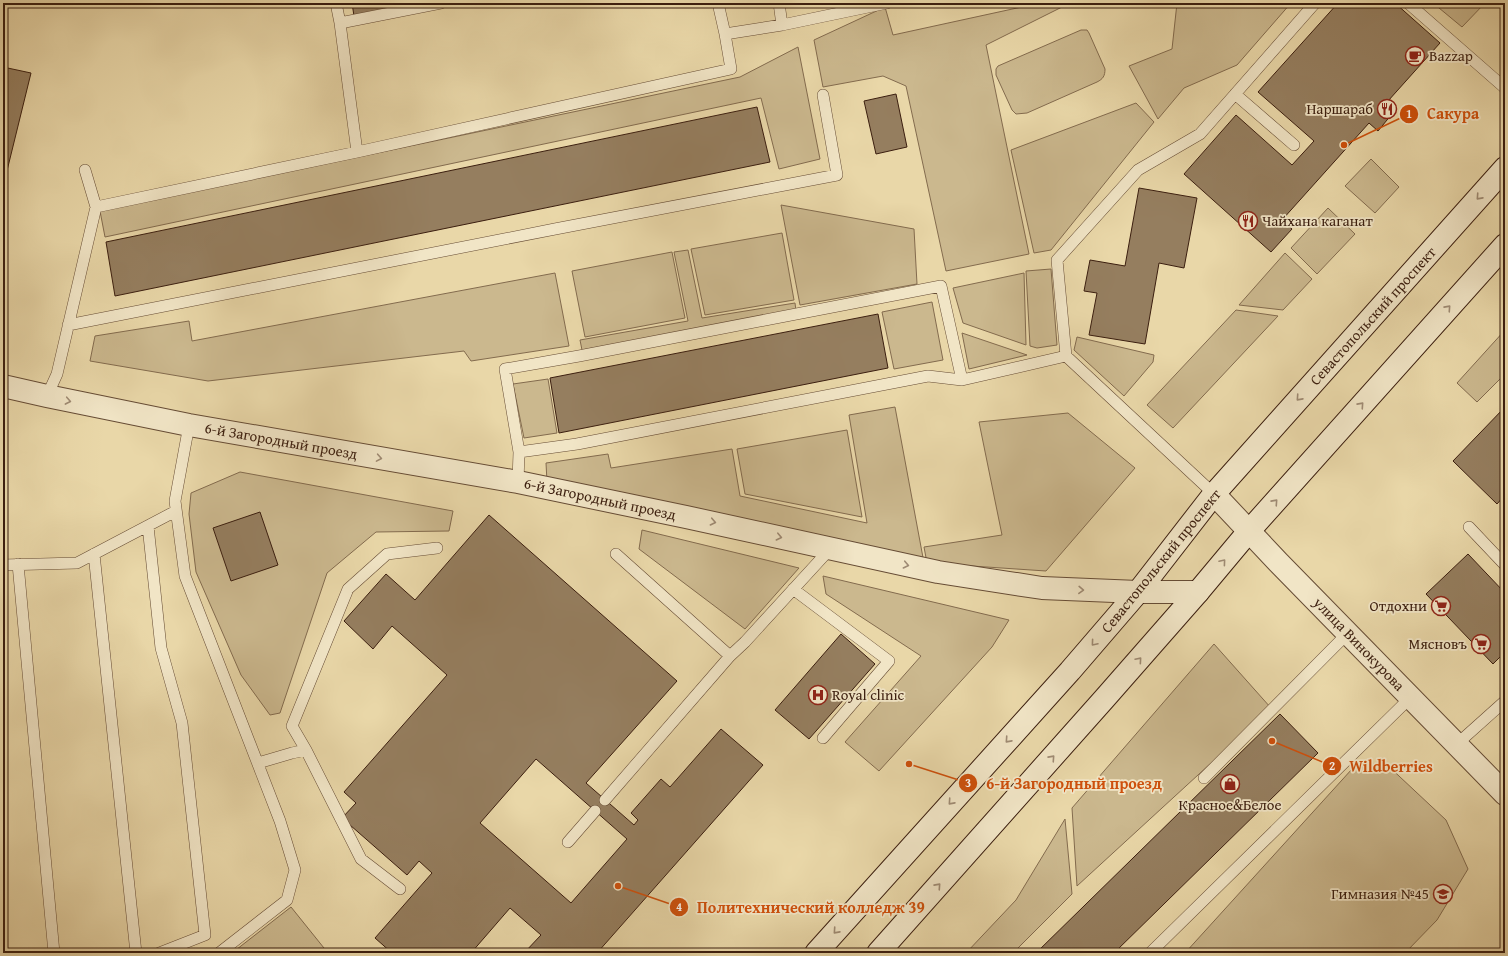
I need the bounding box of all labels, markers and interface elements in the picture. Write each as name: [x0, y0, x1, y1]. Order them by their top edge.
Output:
cafe icon: Bazzap: [1404, 45, 1426, 67]
place label: Bazzap: [1429, 45, 1473, 66]
place label: Наршараб: [1306, 98, 1373, 119]
restaurant icon: Наршараб: [1376, 98, 1398, 120]
callout: Сакура: [1399, 100, 1487, 128]
text: Сакура: [1427, 101, 1480, 125]
text: 1: [1406, 105, 1412, 122]
one-way arrow: [1476, 192, 1484, 200]
restaurant icon: Чайхана каганат: [1237, 210, 1259, 232]
place label: Чайхана каганат: [1262, 210, 1373, 231]
street label: Севастопольский проспект: [1305, 241, 1441, 389]
one-way arrow: [1443, 306, 1450, 313]
one-way arrow: [1296, 393, 1304, 401]
one-way arrow: [65, 396, 72, 404]
one-way arrow: [1357, 402, 1364, 410]
street label: 6-й Загородный проезд: [203, 417, 359, 464]
one-way arrow: [376, 453, 382, 462]
street label: 6-й Загородный проезд: [522, 472, 678, 525]
street label: Севастопольский проспект: [1096, 484, 1226, 637]
one-way arrow: [1270, 499, 1277, 507]
one-way arrow: [710, 518, 717, 526]
one-way arrow: [776, 532, 782, 540]
one-way arrow: [1219, 559, 1226, 566]
one-way arrow: [903, 560, 909, 568]
one-way arrow: [1078, 585, 1084, 594]
street label: улица Винокурова: [1308, 591, 1410, 696]
place label: Отдохни: [1370, 595, 1427, 616]
supermarket icon: Отдохни: [1430, 595, 1452, 617]
place label: Мясновъ: [1409, 633, 1467, 654]
supermarket icon: Мясновъ: [1470, 633, 1492, 655]
one-way arrow: [1092, 638, 1099, 646]
one-way arrow: [1134, 657, 1141, 665]
hospital icon: Royal clinic: [807, 684, 829, 706]
place label: Royal clinic: [832, 684, 905, 705]
one-way arrow: [1005, 735, 1012, 743]
callout: Wildberries: [1322, 752, 1441, 780]
text: Wildberries: [1349, 754, 1433, 778]
one-way arrow: [1048, 755, 1055, 762]
text: 2: [1329, 757, 1335, 774]
callout: 6-й Загородный проезд: [958, 769, 1170, 797]
text: 6-й Загородный проезд: [986, 771, 1162, 795]
shop icon: Красное&Белое: [1219, 773, 1241, 795]
text: 3: [965, 774, 971, 791]
place label: Красное&Белое: [1178, 794, 1282, 815]
one-way arrow: [948, 798, 955, 805]
one-way arrow: [933, 883, 941, 891]
place label: Гимназия №45: [1331, 883, 1429, 904]
school or university icon: Гимназия №45: [1432, 883, 1454, 905]
callout: Политехнический колледж 39: [669, 893, 933, 921]
text: Политехнический колледж 39: [697, 895, 925, 919]
text: 4: [676, 898, 682, 915]
one-way arrow: [833, 926, 841, 934]

